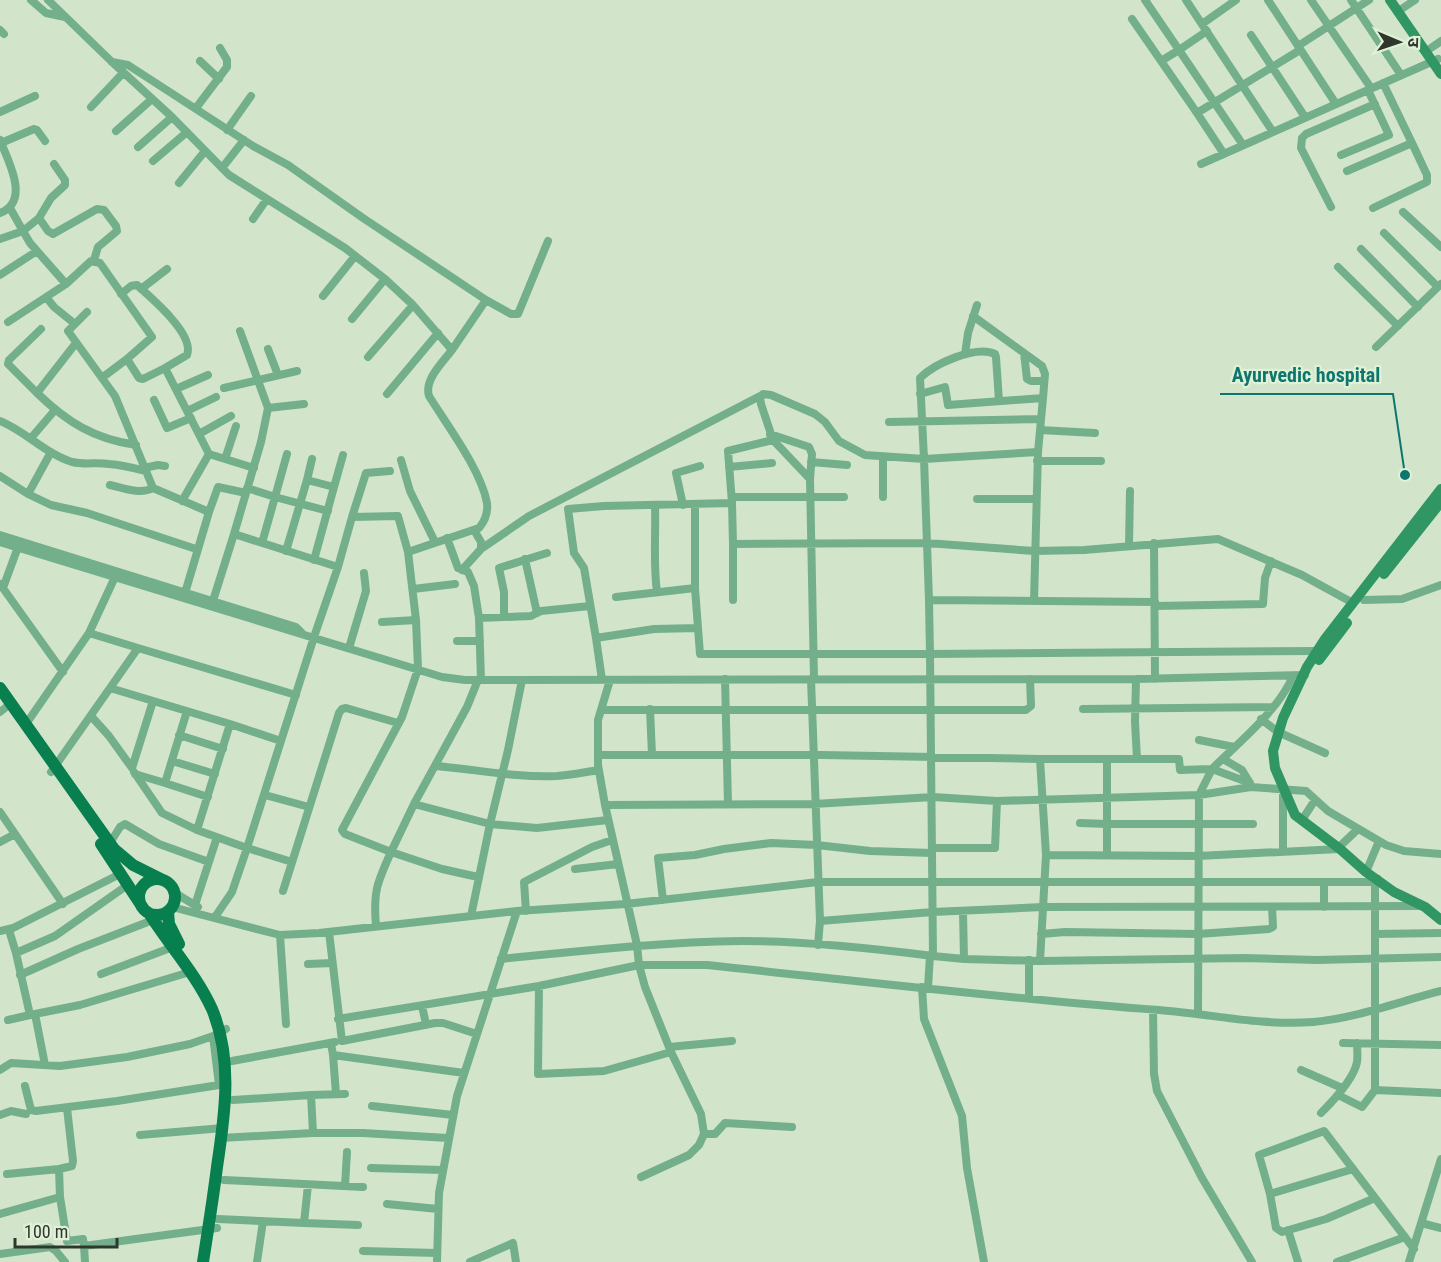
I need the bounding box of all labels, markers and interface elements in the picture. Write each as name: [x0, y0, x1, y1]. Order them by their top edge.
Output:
north arrow: [1369, 12, 1429, 72]
text: उ: [1404, 37, 1423, 48]
callout: Ayurvedic hospital: [1220, 356, 1393, 394]
text: Ayurvedic hospital: [1232, 363, 1380, 387]
scale bar: [15, 1211, 117, 1249]
text: 100 m: [24, 1221, 68, 1242]

